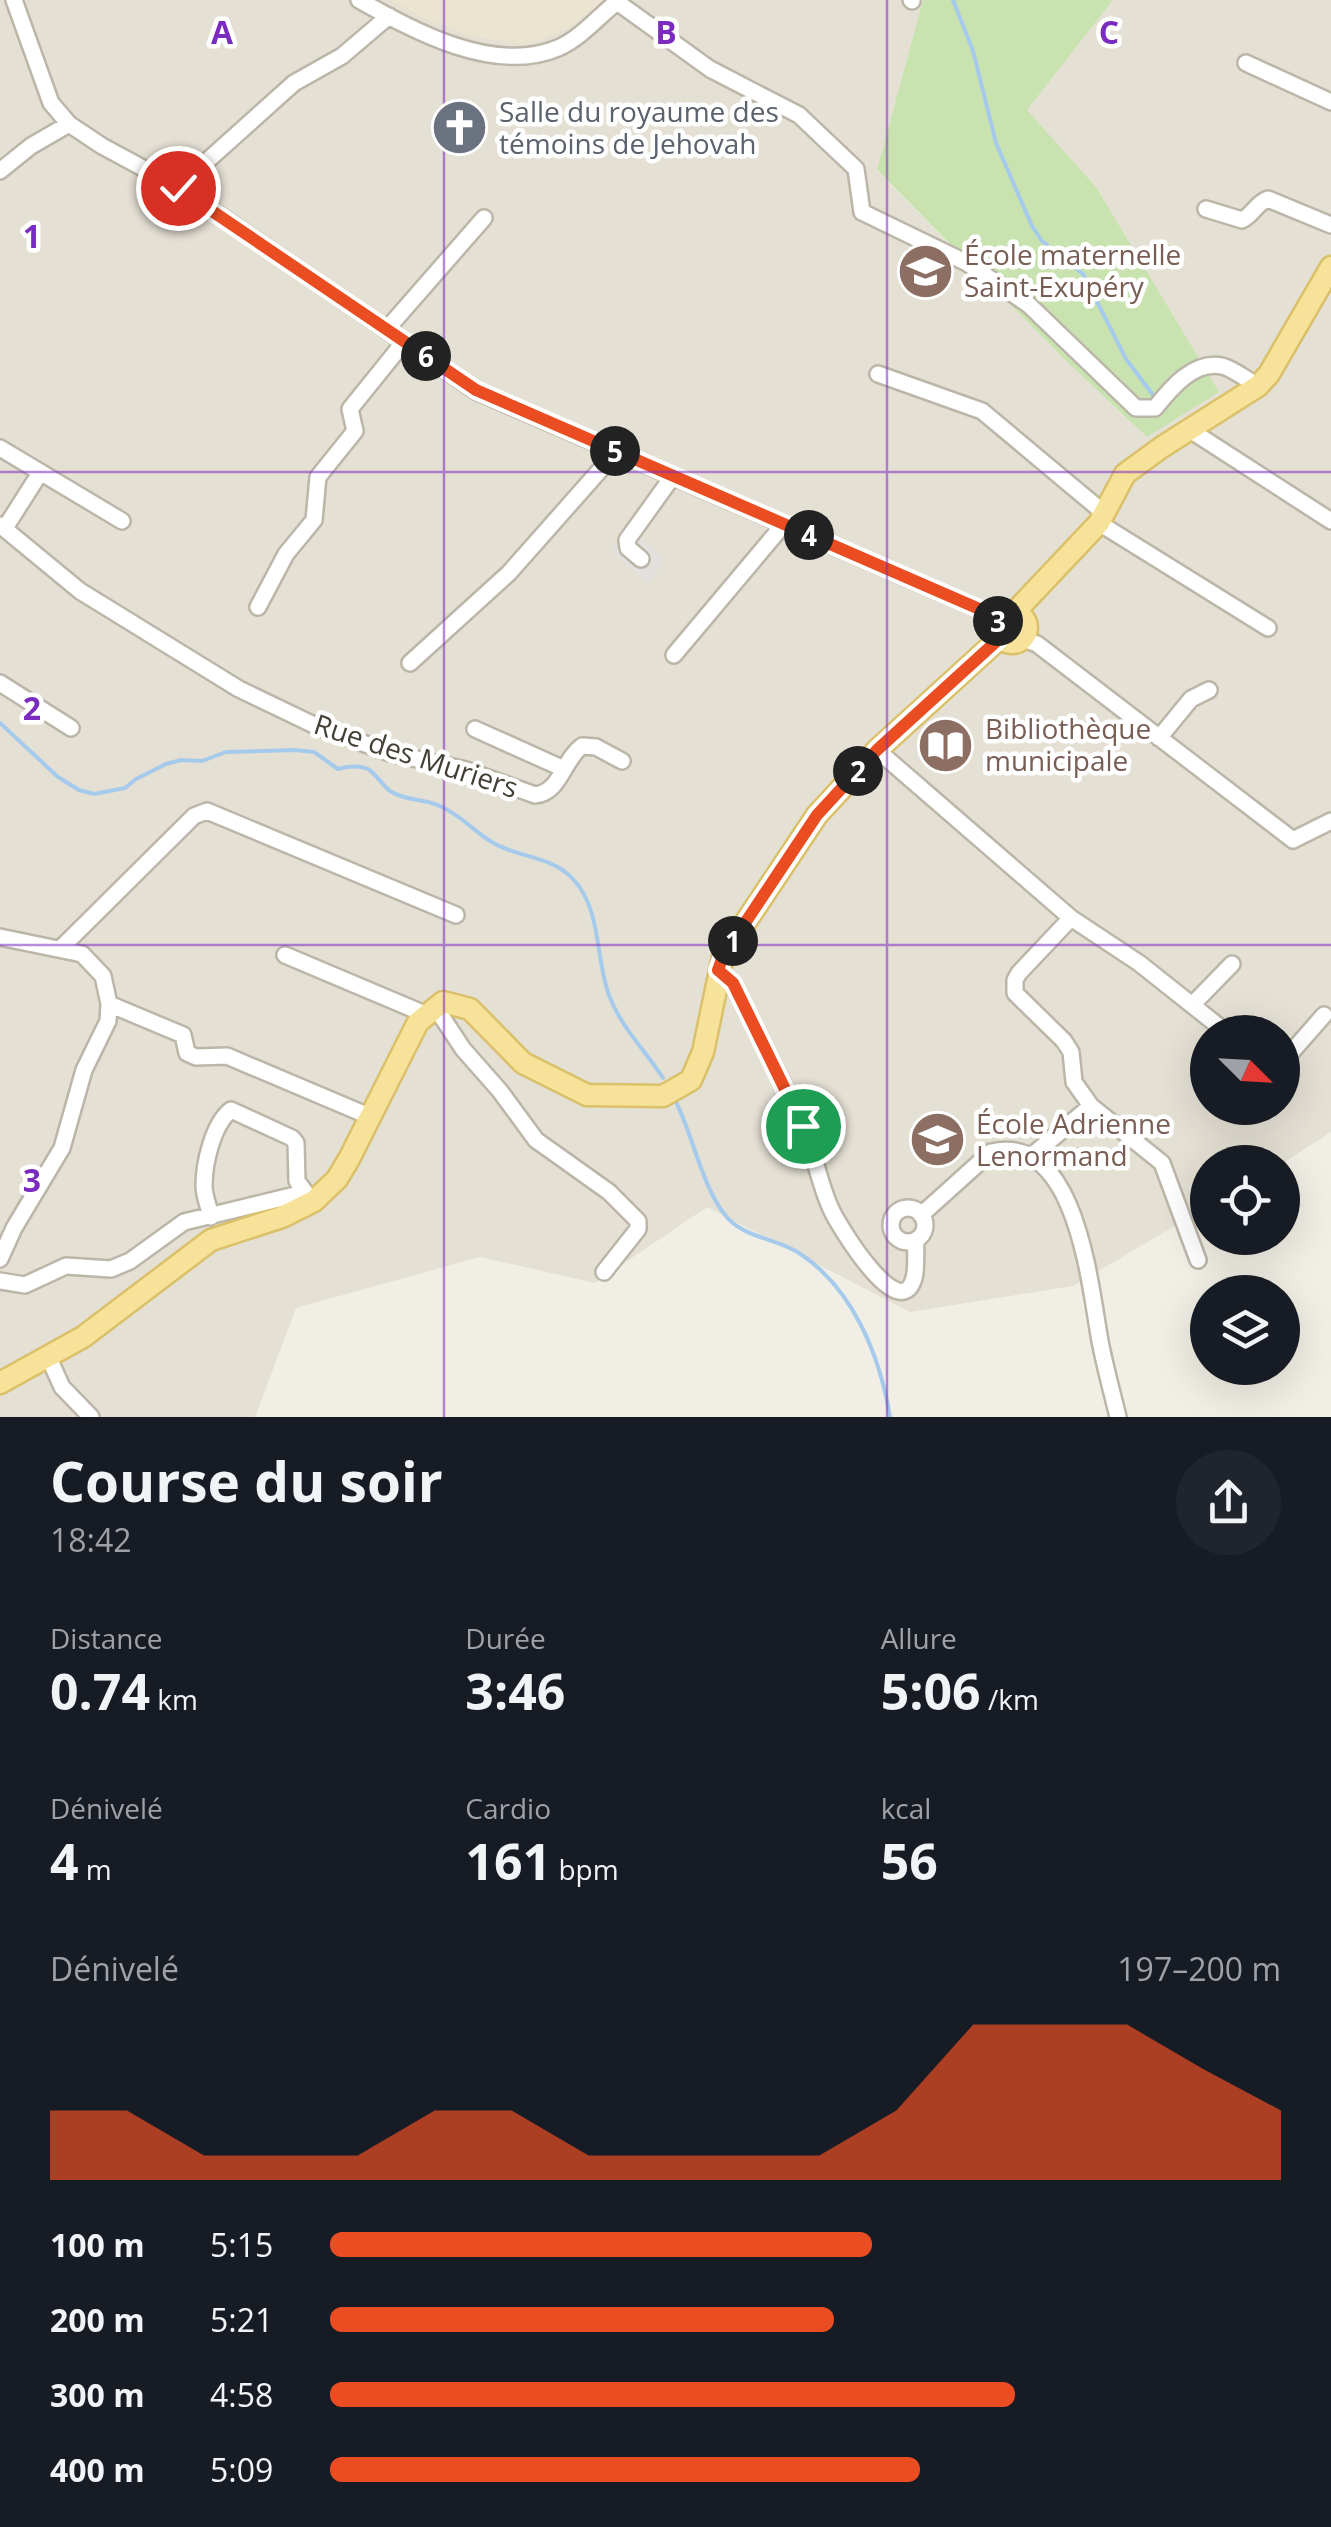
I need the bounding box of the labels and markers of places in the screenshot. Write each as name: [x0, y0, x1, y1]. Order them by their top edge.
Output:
place label: Salle du royaume des témoins de Jehovah: [499, 92, 779, 162]
church icon: Salle du royaume des témoins de Jehovah: [430, 98, 490, 158]
pin: [136, 146, 221, 231]
place label: École maternelle Saint-Exupéry: [964, 235, 1181, 305]
school or university icon: École maternelle Saint-Exupéry: [895, 241, 955, 301]
pin: 6: [401, 331, 451, 381]
pin: 5: [590, 426, 640, 476]
pin: 4: [784, 510, 834, 560]
pin: 3: [973, 596, 1023, 646]
place label: Bibliothèque municipale: [985, 709, 1151, 779]
library icon: Bibliothèque municipale: [916, 715, 976, 775]
pin: 2: [833, 746, 883, 796]
pin: 1: [708, 916, 758, 966]
pin: [761, 1084, 846, 1169]
place label: École Adrienne Lenormand: [976, 1104, 1171, 1174]
school or university icon: École Adrienne Lenormand: [907, 1110, 967, 1170]

